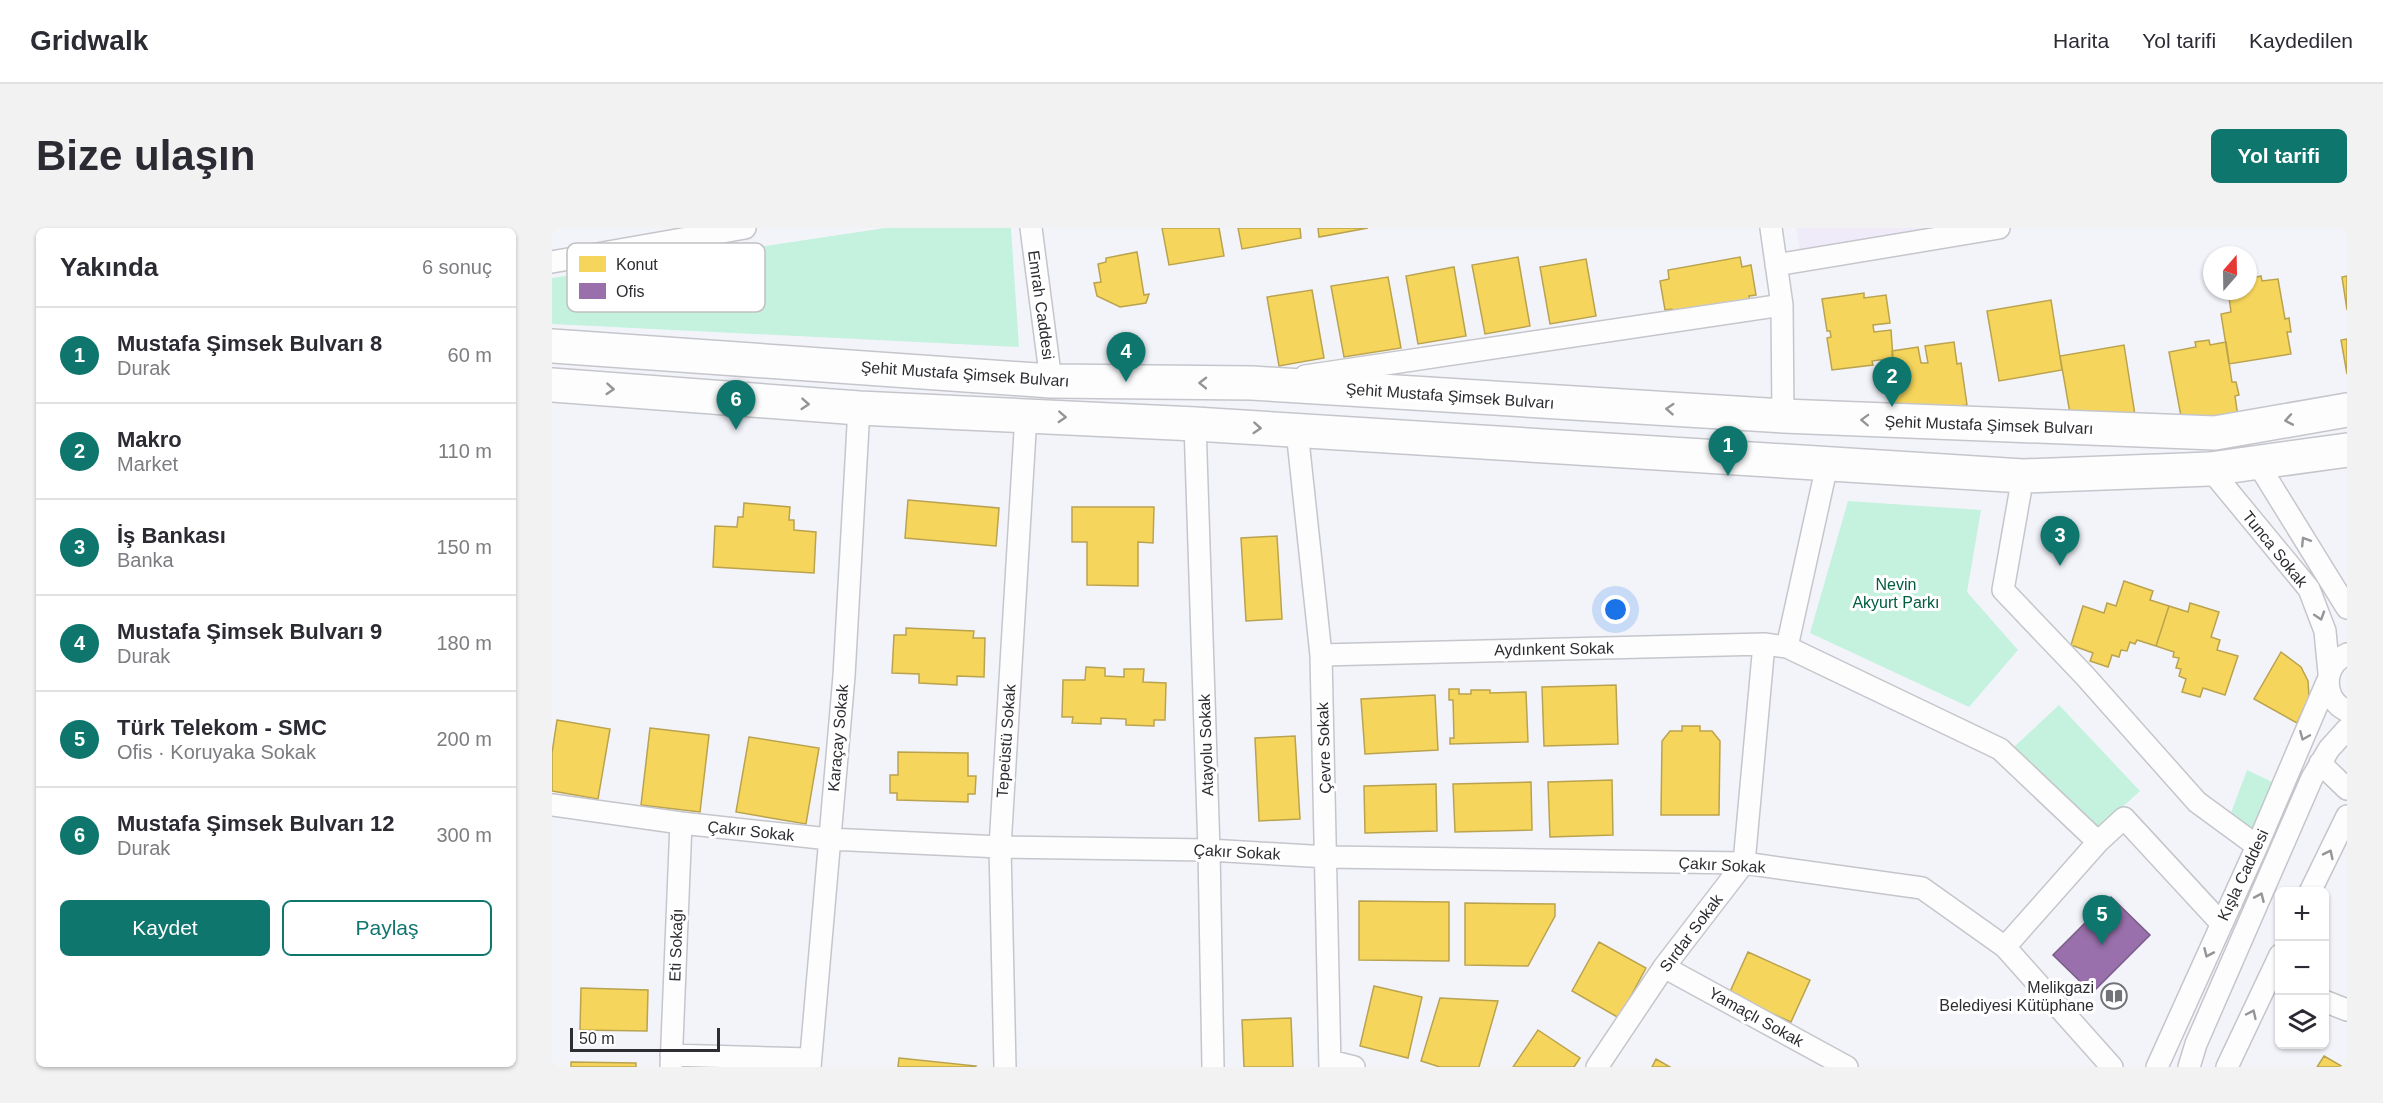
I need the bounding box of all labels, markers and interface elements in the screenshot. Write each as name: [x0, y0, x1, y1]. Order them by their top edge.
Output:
text: Gridwalk: [30, 25, 148, 56]
text: Harita: [2053, 29, 2109, 52]
text: Yol tarifi: [2142, 29, 2216, 52]
text: Kaydedilen: [2249, 29, 2353, 52]
button: Yol tarifi: [2211, 129, 2347, 183]
text: Bize ulaşın: [36, 132, 255, 179]
legend: [567, 243, 765, 312]
north arrow: [2203, 246, 2257, 300]
street label: Emrah Caddesi: [1025, 249, 1057, 361]
text: Yakında: [60, 252, 158, 282]
text: 6 sonuç: [422, 256, 492, 278]
text: Konut: [616, 256, 658, 273]
text: Ofis: [616, 283, 644, 300]
text: Mustafa Şimsek Bulvarı 8: [117, 331, 382, 356]
pin: 4: [1106, 332, 1146, 382]
text: 1: [74, 344, 85, 366]
text: 60 m: [448, 344, 492, 366]
text: Durak: [117, 357, 170, 379]
street label: Şehit Mustafa Şimsek Bulvarı: [860, 358, 1070, 390]
pin: 2: [1872, 358, 1912, 407]
one-way arrow: [1198, 377, 1207, 389]
pin: 6: [716, 380, 756, 430]
street label: Şehit Mustafa Şimsek Bulvarı: [1345, 380, 1555, 412]
one-way arrow: [606, 382, 615, 395]
one-way arrow: [800, 397, 809, 410]
one-way arrow: [1666, 403, 1675, 416]
one-way arrow: [1058, 411, 1067, 424]
one-way arrow: [1860, 413, 1869, 426]
street label: Şehit Mustafa Şimsek Bulvarı: [1884, 413, 2094, 437]
one-way arrow: [2285, 414, 2294, 426]
one-way arrow: [1253, 421, 1262, 434]
pin: 1: [1708, 426, 1748, 476]
text: Makro: [117, 427, 182, 452]
text: 2: [74, 440, 85, 462]
text: 110 m: [438, 440, 492, 462]
text: Market: [117, 453, 178, 475]
street label: Tunca Sokak: [2239, 508, 2311, 591]
pin: 3: [2040, 516, 2080, 566]
text: İş Bankası: [117, 523, 226, 548]
text: 3: [74, 536, 85, 558]
text: 150 m: [436, 536, 492, 558]
one-way arrow: [2301, 537, 2313, 547]
text: Banka: [117, 549, 174, 571]
park label: Nevin Akyurt Parkı: [1852, 576, 1940, 611]
your location: [1601, 595, 1630, 624]
one-way arrow: [2313, 610, 2326, 621]
text: Mustafa Şimsek Bulvarı 9: [117, 619, 382, 644]
text: 4: [74, 632, 85, 654]
text: 180 m: [436, 632, 492, 654]
street label: Aydınkent Sokak: [1494, 639, 1615, 659]
text: Durak: [117, 645, 170, 667]
street label: Karaçay Sokak: [825, 683, 851, 792]
street label: Tepeüstü Sokak: [994, 683, 1019, 798]
street label: Atayolu Sokak: [1196, 693, 1216, 796]
street label: Çevre Sokak: [1314, 701, 1334, 794]
text: Türk Telekom - SMC: [117, 715, 327, 740]
text: 5: [74, 728, 85, 750]
text: 200 m: [436, 728, 492, 750]
one-way arrow: [2299, 730, 2311, 741]
text: Ofis · Koruyaka Sokak: [117, 741, 316, 763]
text: Mustafa Şimsek Bulvarı 12: [117, 811, 395, 836]
street label: Çakır Sokak: [707, 818, 796, 844]
text: 6: [74, 824, 85, 846]
text: 300 m: [436, 824, 492, 846]
street label: Kışla Caddesi: [2214, 827, 2272, 923]
text: Durak: [117, 837, 170, 859]
street label: Çakır Sokak: [1193, 841, 1282, 863]
one-way arrow: [2321, 849, 2333, 860]
street label: Çakır Sokak: [1678, 854, 1767, 876]
map controls: [2275, 887, 2329, 1049]
button: +: [2275, 887, 2329, 941]
street label: Sırdar Sokak: [1656, 890, 1726, 975]
one-way arrow: [2253, 893, 2265, 904]
pin: 5: [2082, 896, 2122, 945]
button: Kaydet: [60, 900, 270, 956]
button: Paylaş: [282, 900, 492, 956]
street label: Eti Sokağı: [666, 908, 686, 982]
button: −: [2275, 941, 2329, 995]
one-way arrow: [2203, 946, 2215, 957]
place label: Melikgazi Belediyesi Kütüphane: [1939, 979, 2094, 1014]
library icon: Melikgazi Belediyesi Kütüphane: [2099, 981, 2129, 1011]
street label: Yamaçlı Sokak: [1706, 984, 1807, 1050]
button: layers: [2275, 995, 2329, 1049]
one-way arrow: [2244, 1009, 2256, 1020]
scale bar: [570, 1025, 720, 1052]
text: 50 m: [579, 1030, 615, 1047]

